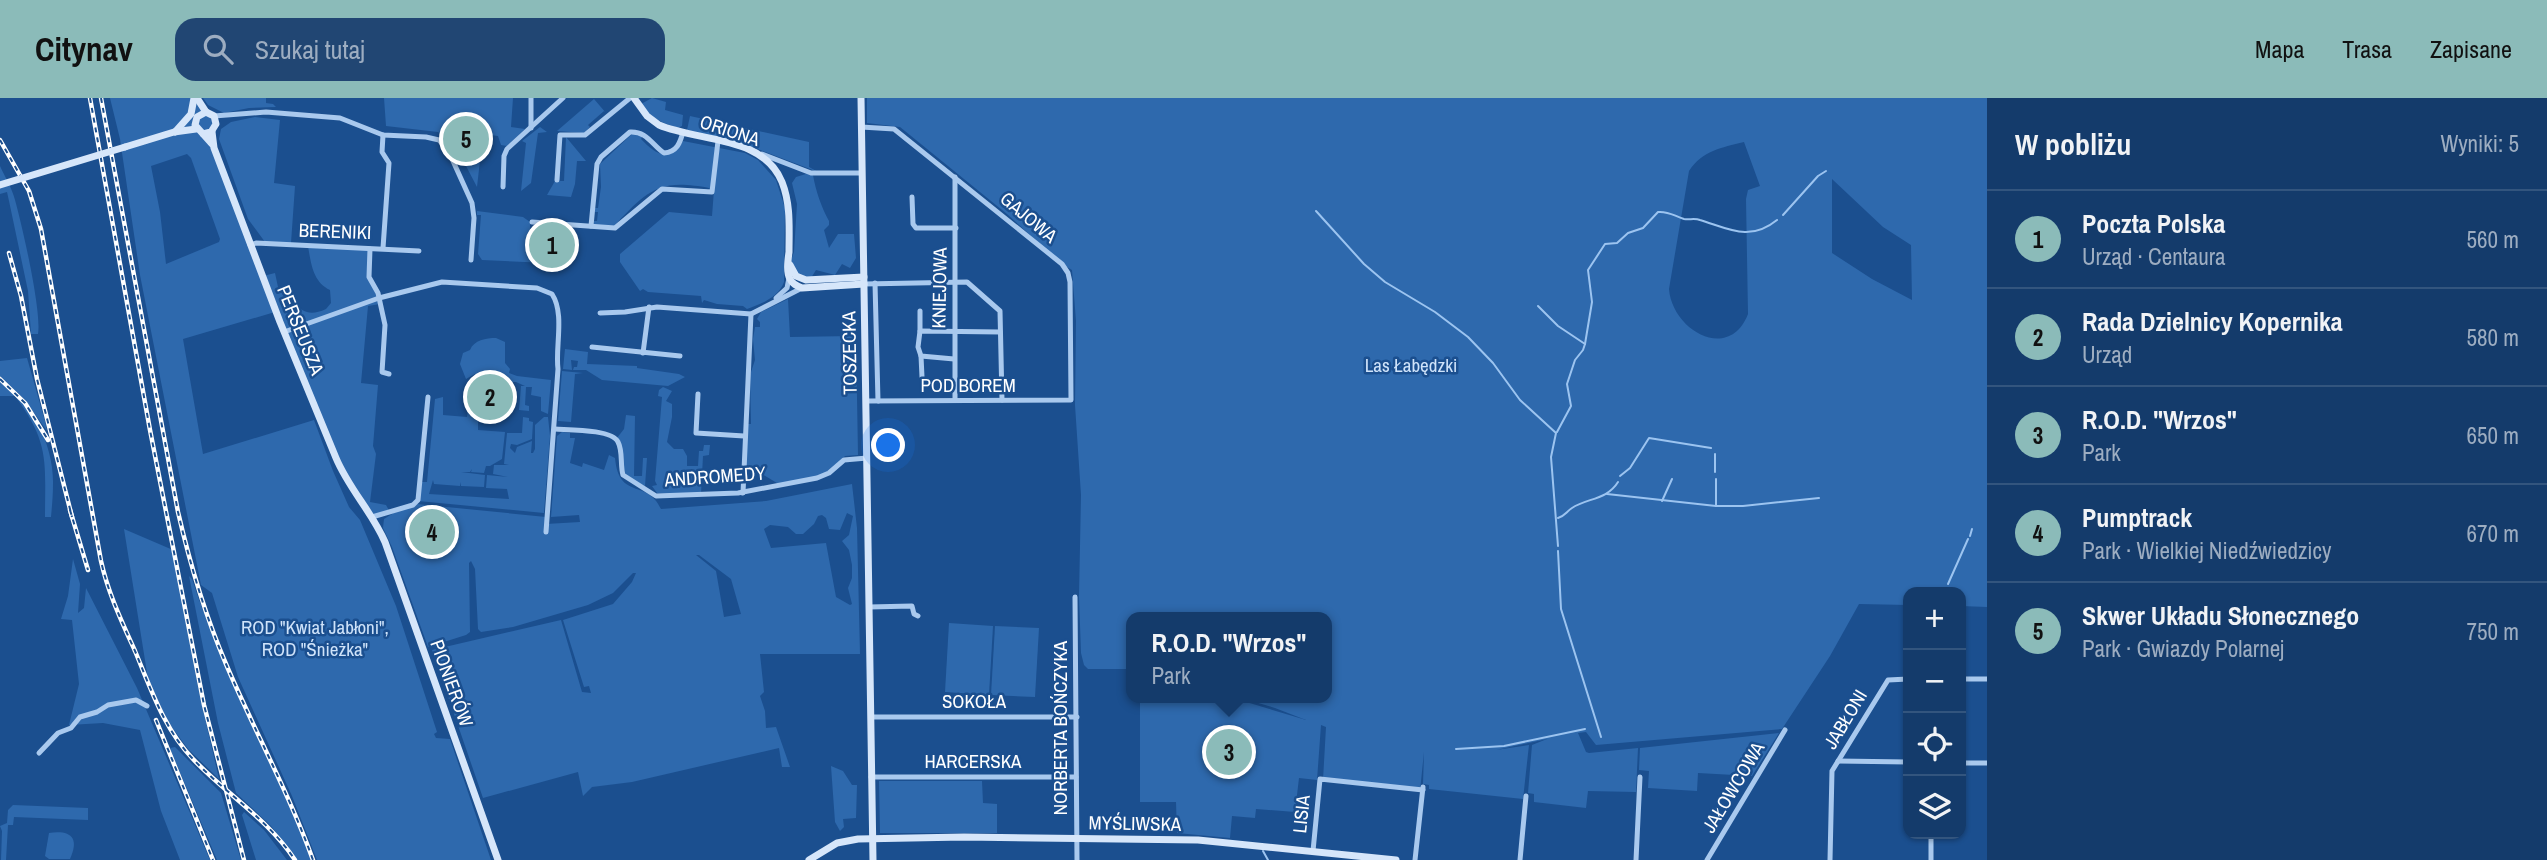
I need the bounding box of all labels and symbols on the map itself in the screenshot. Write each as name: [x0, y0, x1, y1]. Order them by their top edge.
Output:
street label: ORIONA: [697, 108, 764, 152]
pin: 5: [443, 113, 489, 165]
street label: GAJOWA: [995, 186, 1063, 249]
street label: BERENIKI: [298, 217, 372, 245]
pin: 1: [529, 219, 575, 271]
street label: KNIEJOWA: [925, 247, 953, 329]
street label: PERSEUSZA: [271, 281, 331, 379]
street label: TOSZECKA: [835, 310, 863, 395]
park label: Las Łabędzki: [1365, 352, 1457, 378]
pin: 2: [467, 371, 513, 423]
street label: POD BOREM: [920, 372, 1016, 398]
your location: [871, 428, 905, 462]
street label: ANDROMEDY: [663, 459, 767, 493]
pin: 4: [409, 506, 455, 558]
park label: ROD "Kwiat Jabłoni", ROD "Śnieżka": [241, 614, 389, 662]
street label: PIONIERÓW: [424, 636, 480, 730]
street label: NORBERTA BOŃCZYKA: [1047, 640, 1073, 815]
street label: JABŁONI: [1817, 684, 1873, 754]
street label: SOKOŁA: [942, 688, 1007, 714]
pin: 3: [1206, 726, 1252, 778]
street label: JAŁOWCOWA: [1696, 736, 1771, 837]
street label: HARCERSKA: [925, 748, 1022, 774]
street label: LISIA: [1286, 793, 1316, 834]
street label: MYŚLIWSKA: [1088, 809, 1182, 837]

